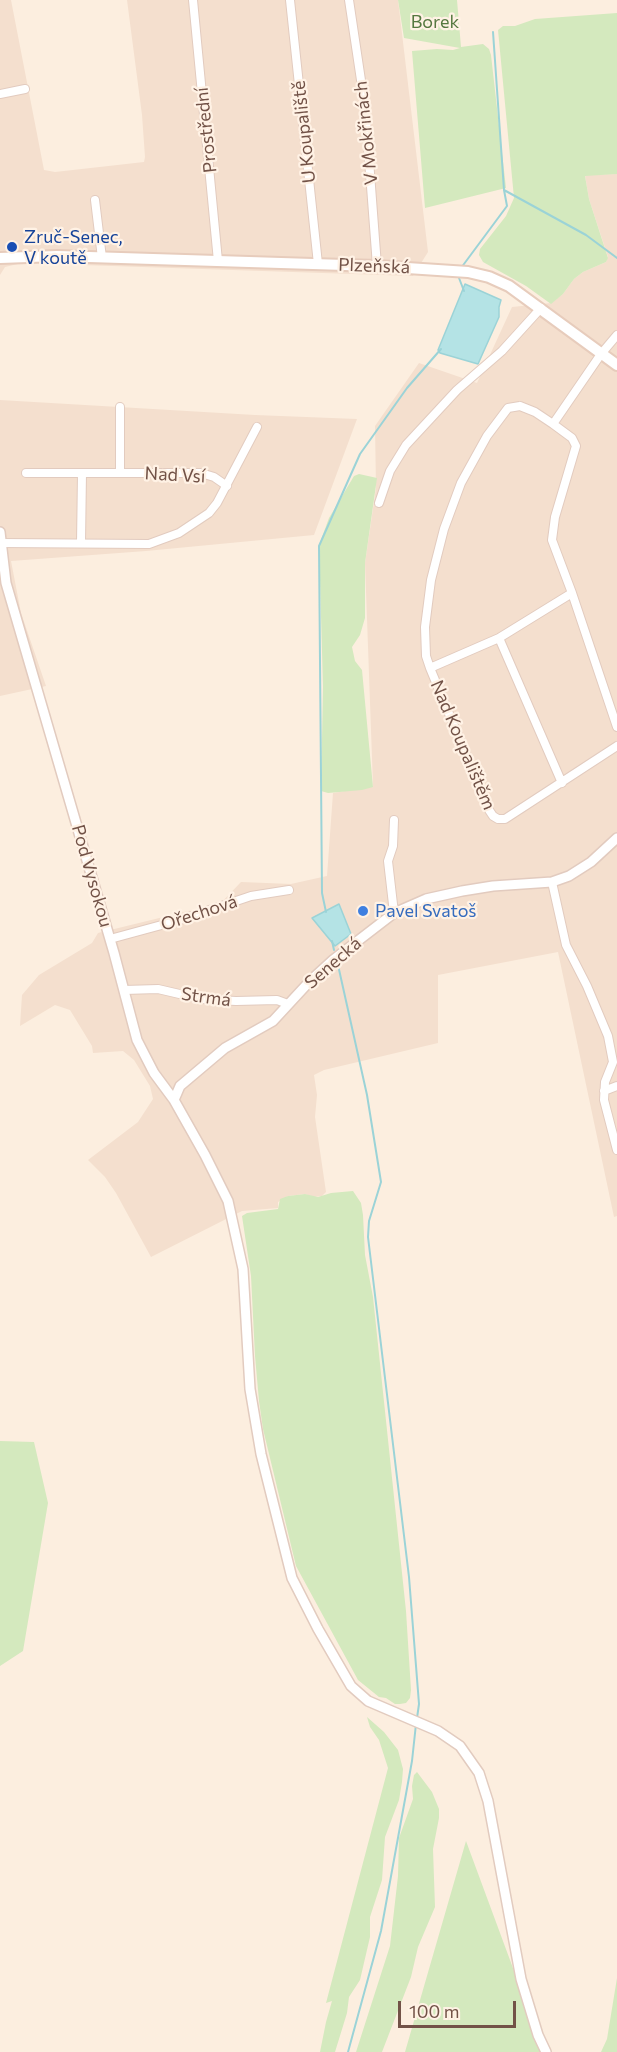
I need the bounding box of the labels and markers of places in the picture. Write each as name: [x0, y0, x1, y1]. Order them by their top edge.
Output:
place label: Zruč-Senec, V koutě: [24, 226, 123, 268]
marker: Zruč-Senec, V koutě: [5, 240, 19, 254]
place label: Pavel Svatoš: [375, 900, 477, 922]
marker: Pavel Svatoš: [356, 904, 370, 918]

